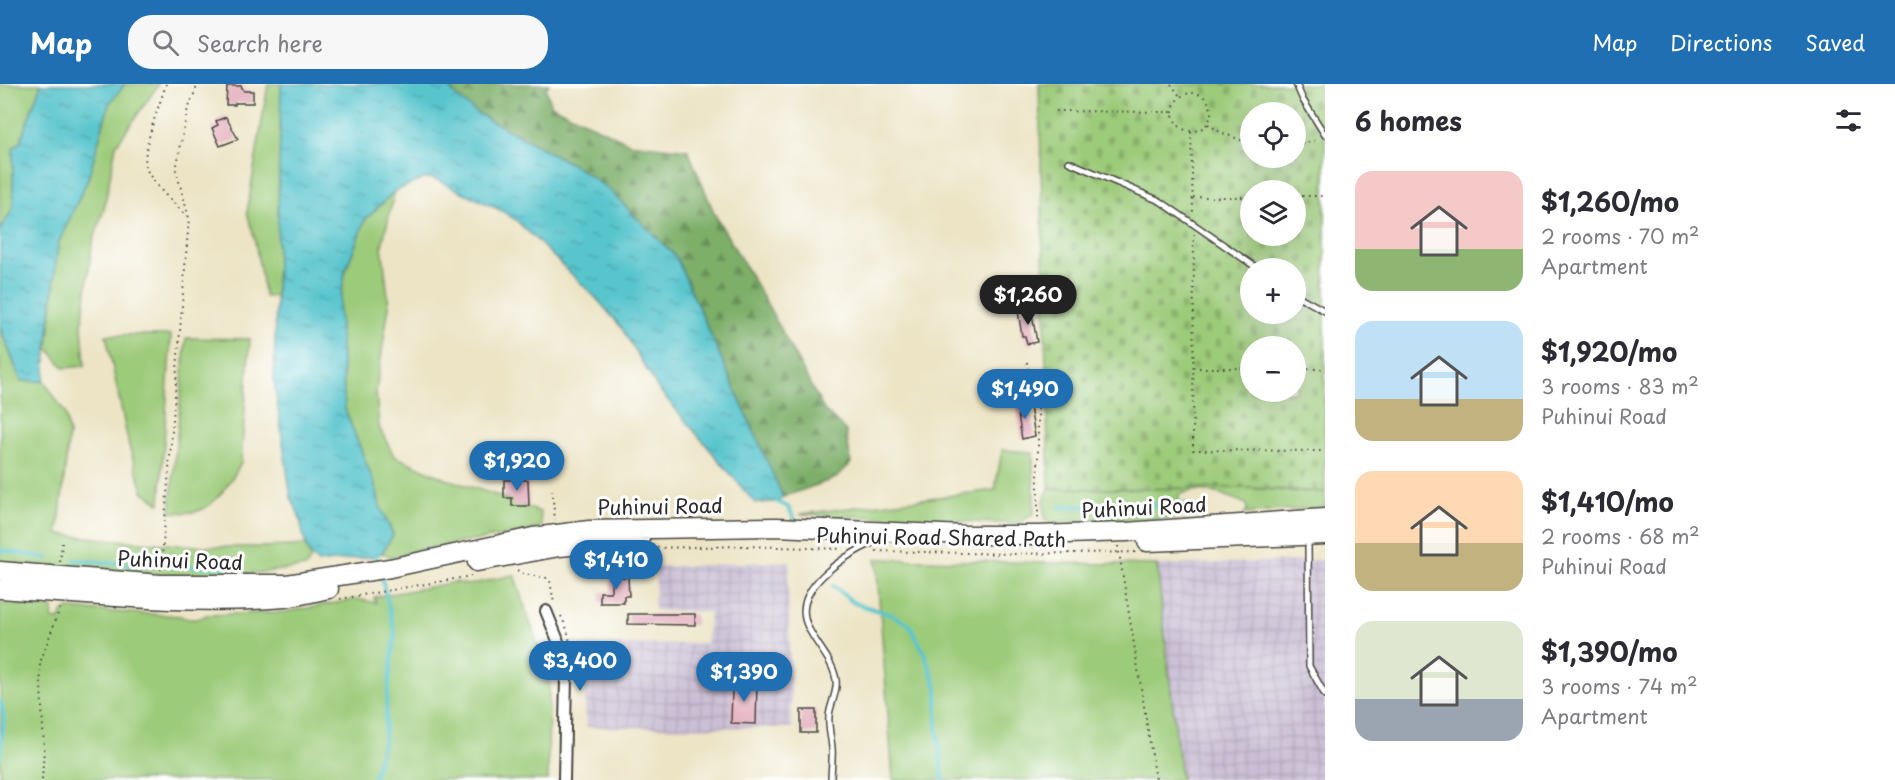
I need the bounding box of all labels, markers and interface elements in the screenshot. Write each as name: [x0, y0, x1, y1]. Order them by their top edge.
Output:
search box: [128, 15, 548, 69]
text: Map: [30, 21, 92, 64]
icon: search: [149, 26, 182, 59]
text: Search here: [197, 26, 323, 59]
text: Map: [1592, 26, 1637, 58]
text: Directions: [1670, 26, 1772, 58]
text: Saved: [1805, 26, 1865, 58]
text: 6 homes: [1355, 101, 1462, 140]
map controls: [1240, 102, 1306, 402]
button: locate: [1240, 102, 1306, 168]
icon: filters: [1832, 104, 1865, 137]
button: layers: [1240, 180, 1306, 246]
text: $1,260/mo: [1541, 182, 1679, 221]
icon: home: [1403, 195, 1475, 267]
text: 2 rooms · 70 m²: [1541, 221, 1699, 251]
text: Apartment: [1541, 251, 1648, 281]
button: +: [1240, 258, 1306, 324]
pin: $1,260: [979, 275, 1077, 326]
text: $1,260: [994, 279, 1062, 309]
text: $1,920/mo: [1541, 332, 1677, 371]
button: −: [1240, 336, 1306, 402]
icon: home: [1403, 345, 1475, 417]
pin: $1,490: [976, 369, 1074, 420]
text: 3 rooms · 83 m²: [1541, 371, 1699, 401]
text: $1,490: [991, 373, 1059, 403]
text: Puhinui Road: [1541, 401, 1667, 431]
pin: $1,920: [468, 441, 566, 492]
text: $1,920: [483, 445, 551, 475]
text: $1,410/mo: [1541, 482, 1674, 521]
street label: Puhinui Road: [1080, 489, 1208, 525]
street label: Puhinui Road: [597, 490, 723, 522]
icon: home: [1403, 495, 1475, 567]
street label: Puhinui Road Shared Path: [816, 520, 1066, 554]
text: 2 rooms · 68 m²: [1541, 521, 1700, 551]
pin: $1,410: [567, 540, 665, 591]
street label: Puhinui Road: [117, 543, 243, 577]
text: $1,410: [584, 544, 648, 574]
text: Puhinui Road: [1541, 551, 1667, 581]
text: $1,390/mo: [1541, 632, 1678, 671]
pin: $3,400: [531, 641, 629, 692]
text: $3,400: [543, 645, 617, 675]
icon: home: [1403, 645, 1475, 717]
pin: $1,390: [695, 652, 793, 703]
text: $1,390: [710, 656, 778, 686]
text: 3 rooms · 74 m²: [1541, 671, 1698, 701]
text: Apartment: [1541, 701, 1648, 731]

